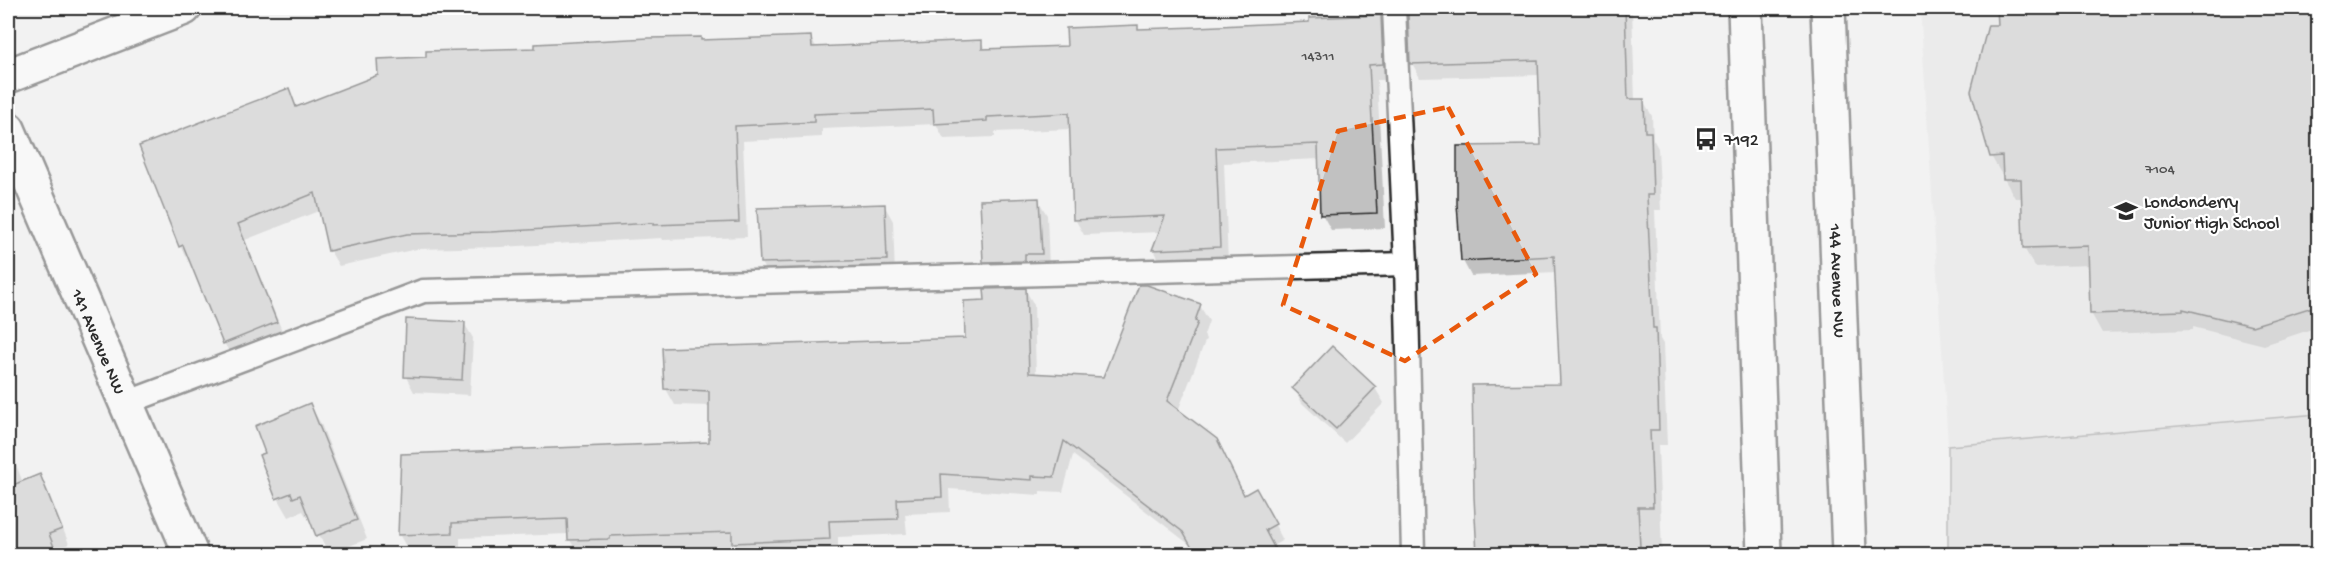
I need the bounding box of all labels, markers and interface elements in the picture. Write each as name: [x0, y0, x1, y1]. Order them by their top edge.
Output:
house number: 14311: [1300, 48, 1335, 66]
bus stop icon: 7192: [1693, 126, 1719, 152]
place label: 7192: [1723, 131, 1759, 152]
house number: 7104: [2144, 161, 2175, 179]
place label: Londonderry Junior High School: [2144, 193, 2280, 235]
school or university icon: Londonderry Junior High School: [2113, 198, 2139, 224]
street label: 144 Avenue NW: [1823, 222, 1849, 338]
street label: 141 Avenue NW: [65, 285, 129, 398]

